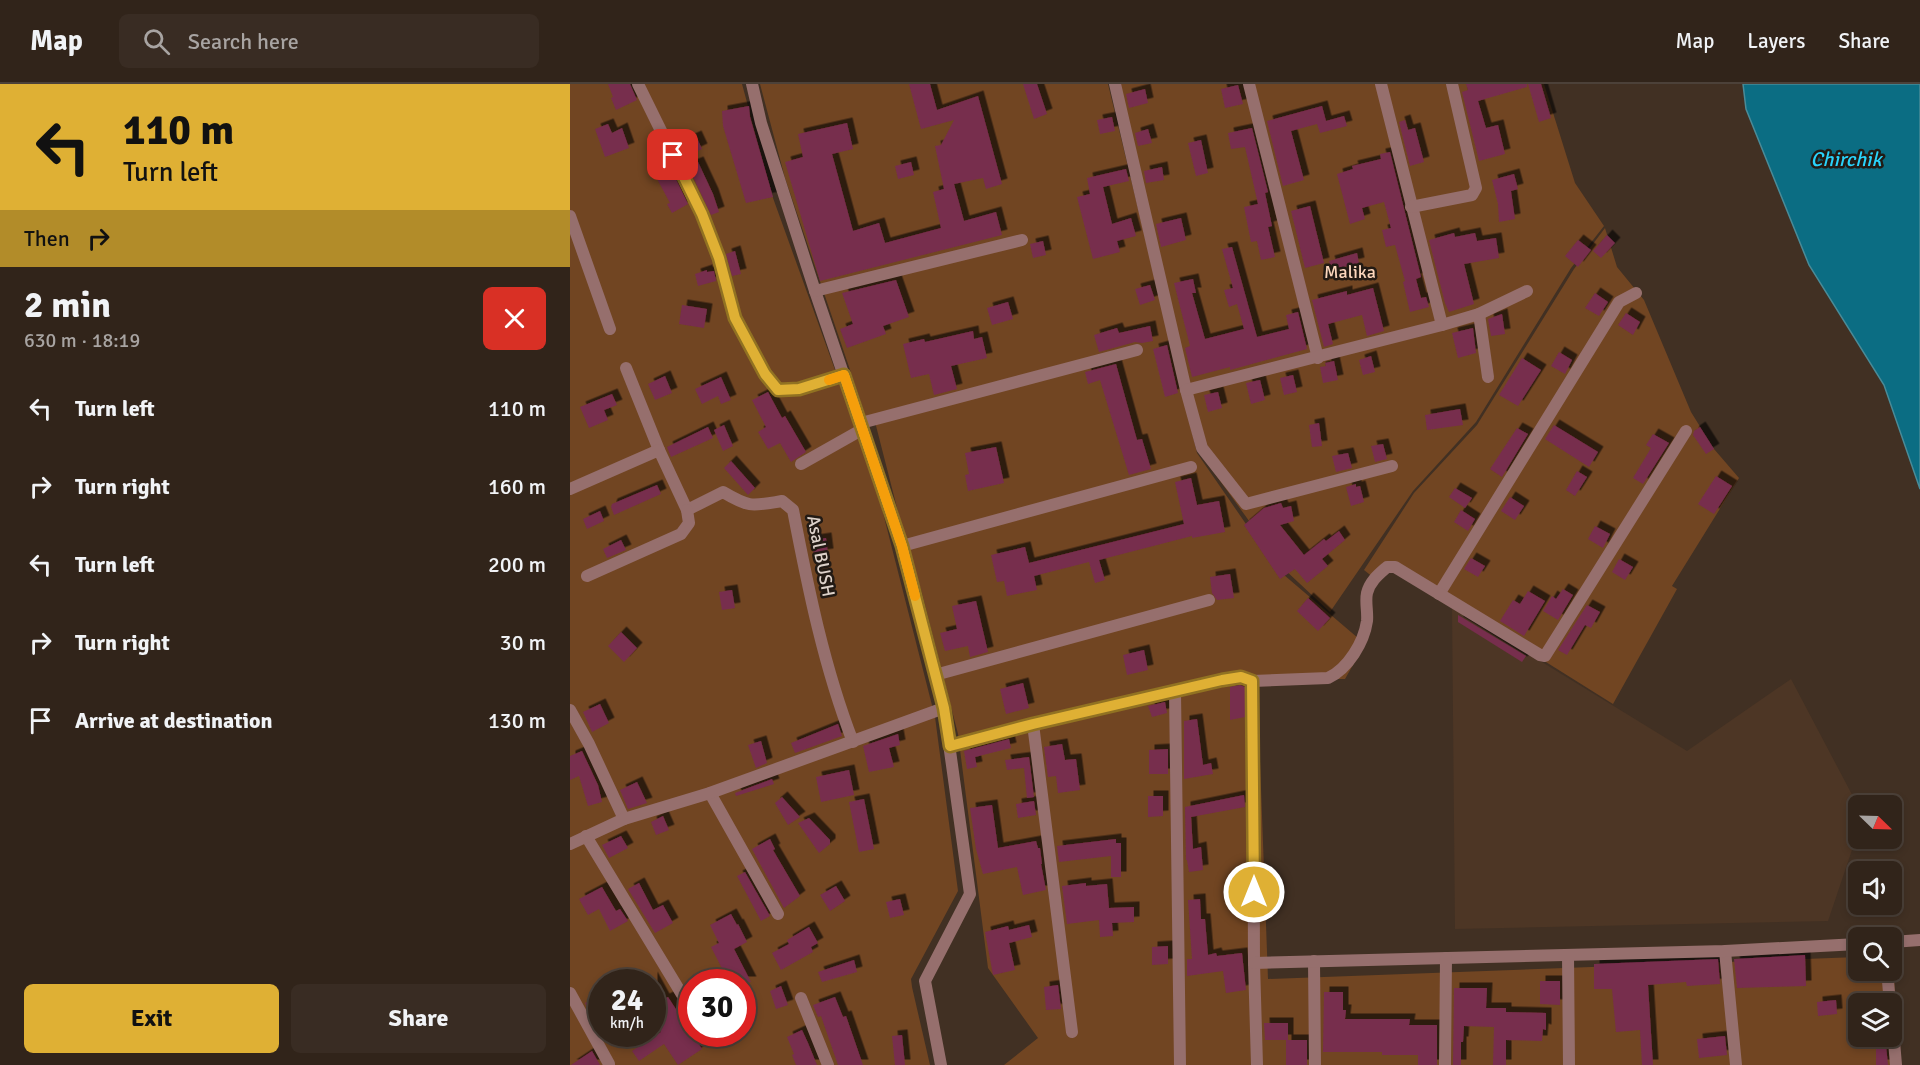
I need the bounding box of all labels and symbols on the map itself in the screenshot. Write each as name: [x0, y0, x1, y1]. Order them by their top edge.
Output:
pin: [647, 129, 698, 180]
water label: Chirchik: [1810, 147, 1884, 172]
park label: Malika: [1324, 261, 1376, 283]
street label: Asal BUSH: [802, 513, 840, 599]
north arrow: [1848, 795, 1902, 849]
position arrow: [1222, 860, 1286, 924]
speed limit sign: 30: [678, 969, 756, 1047]

